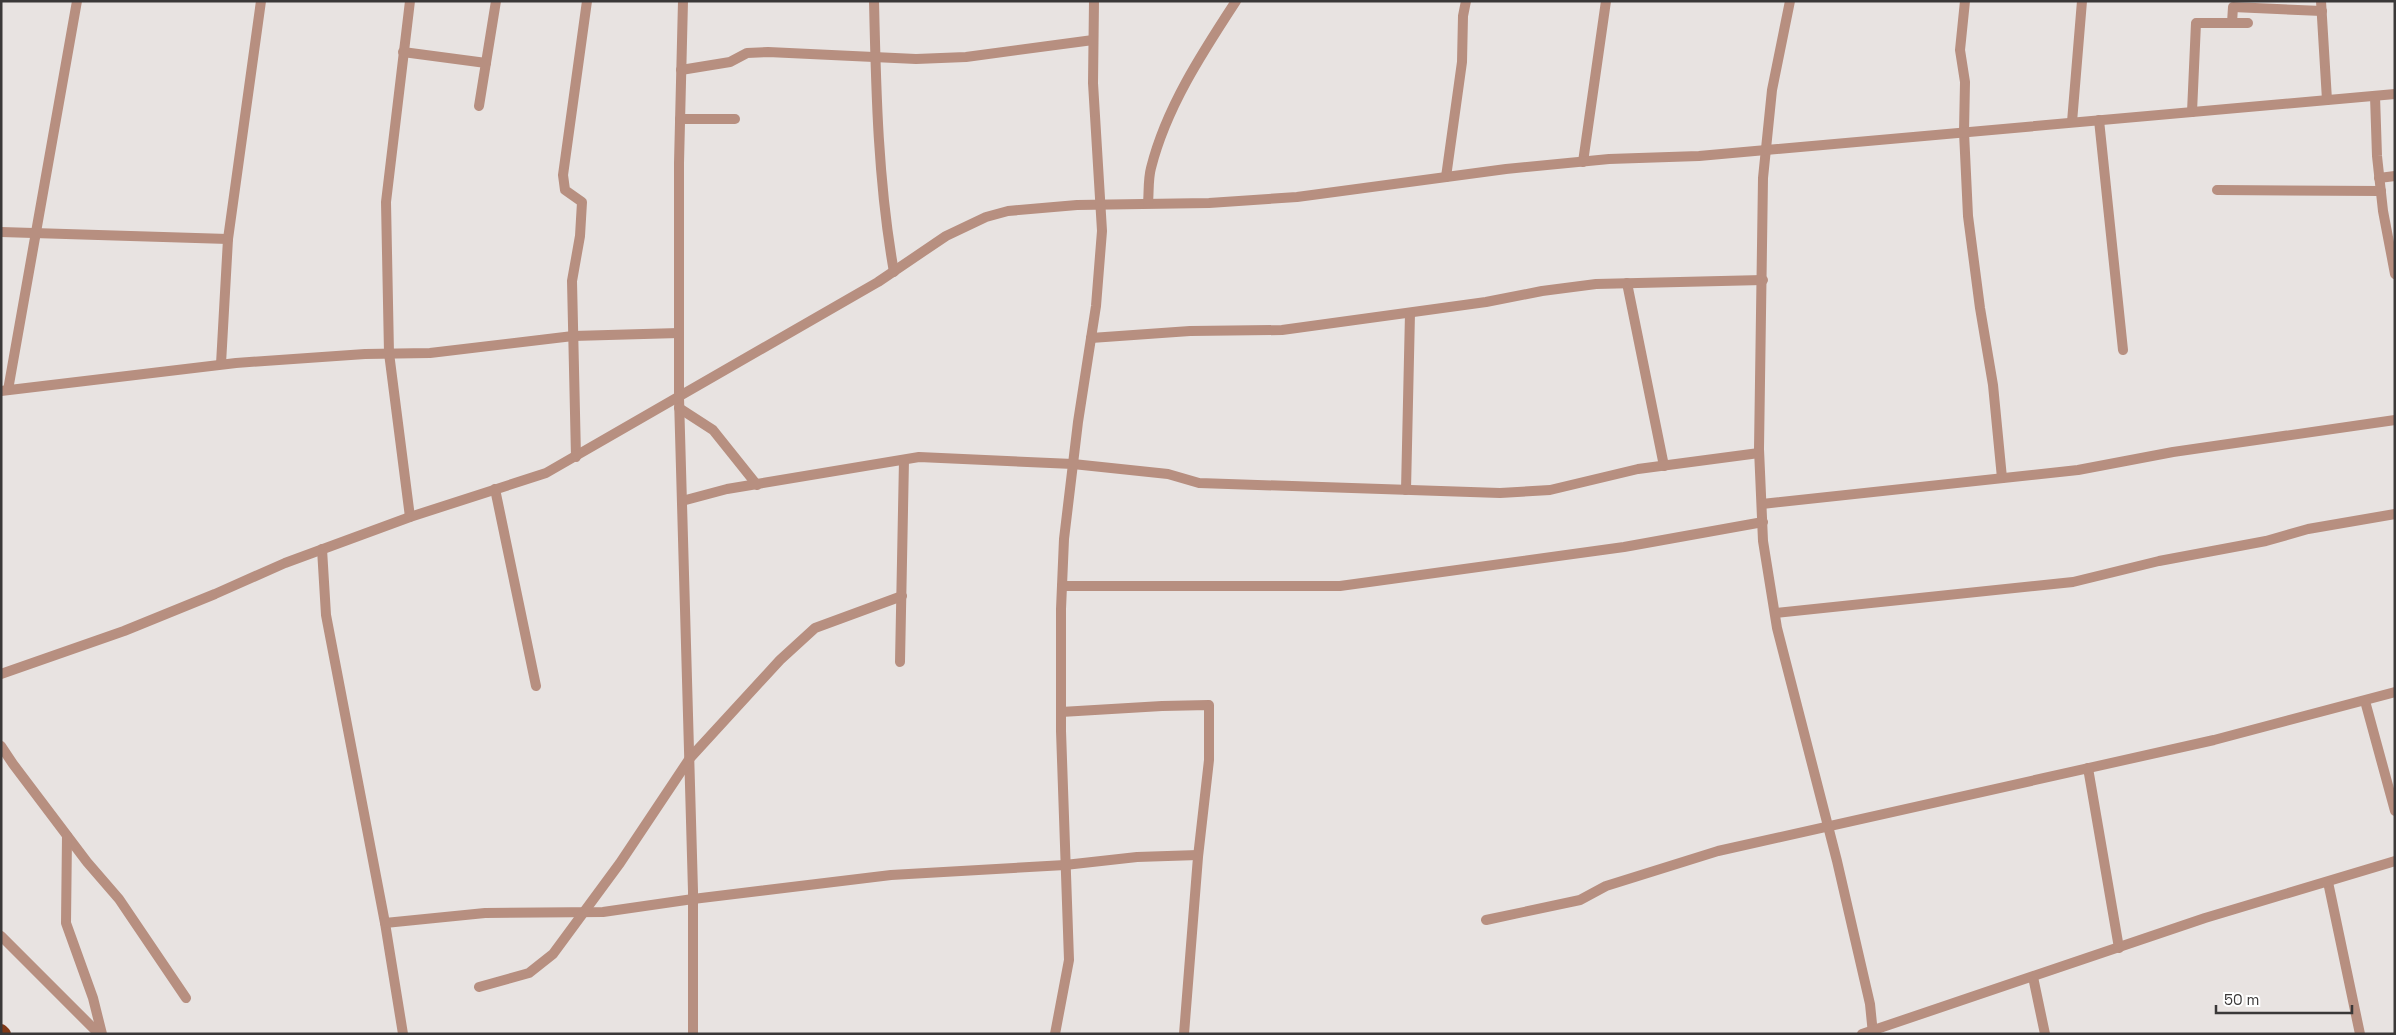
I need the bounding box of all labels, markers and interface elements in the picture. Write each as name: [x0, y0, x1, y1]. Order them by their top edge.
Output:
scale bar: [2216, 982, 2352, 1014]
text: 50 m: [2224, 990, 2259, 1009]

